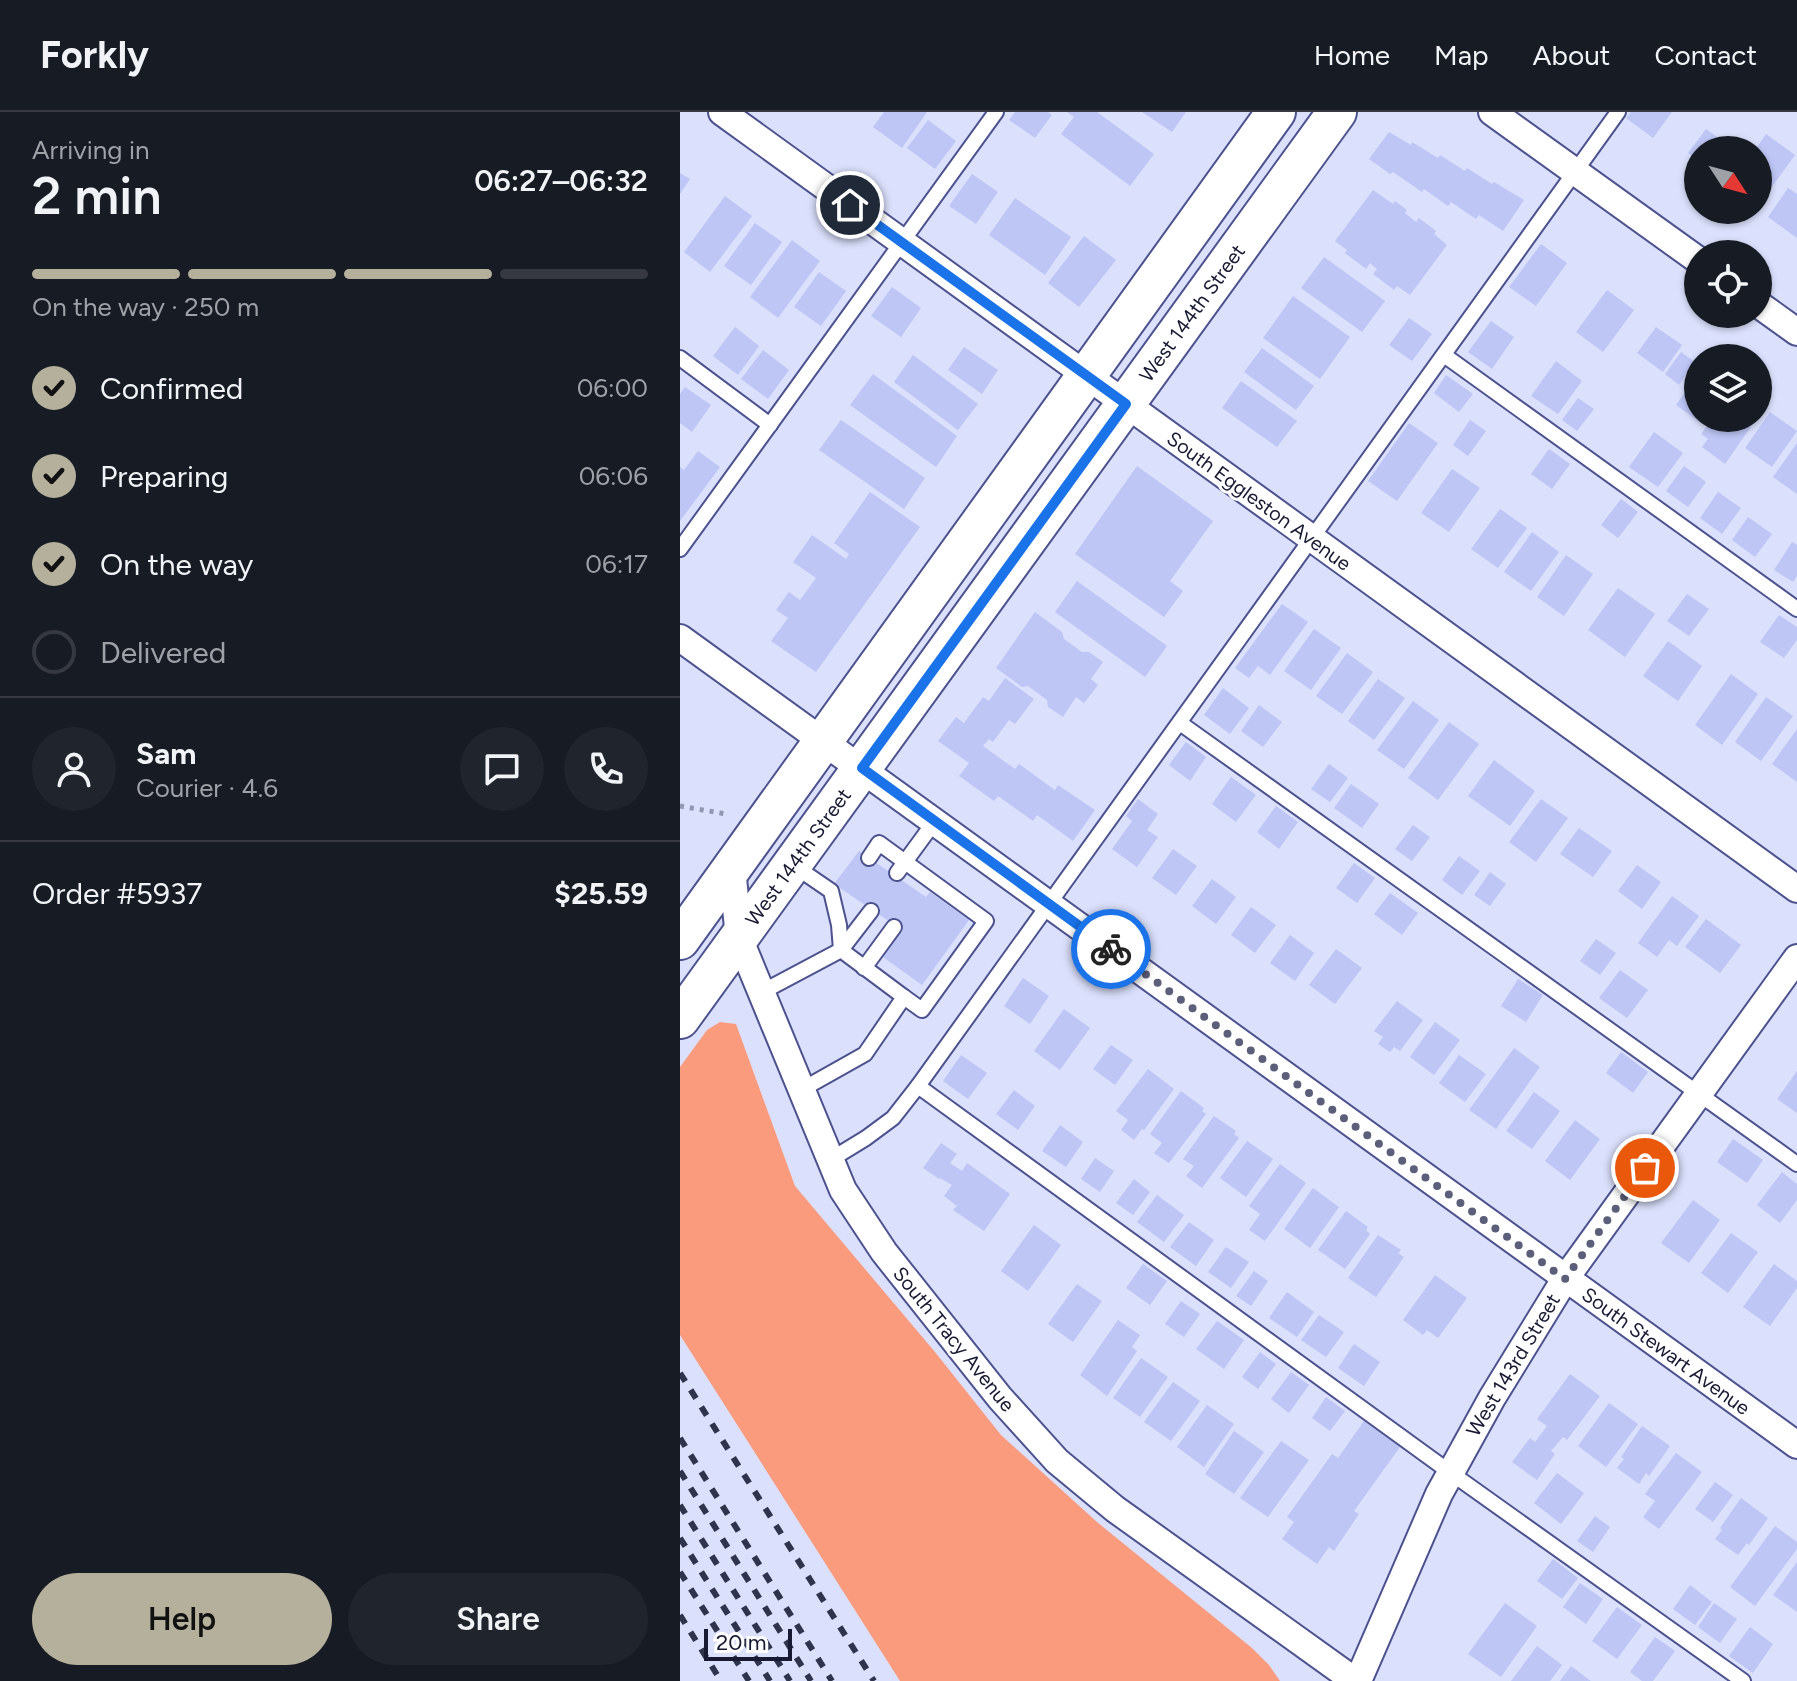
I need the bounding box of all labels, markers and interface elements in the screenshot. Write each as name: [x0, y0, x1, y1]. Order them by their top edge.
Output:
text: Forkly: [40, 32, 149, 78]
text: Home: [1314, 38, 1390, 72]
text: Map: [1434, 38, 1489, 72]
text: About: [1533, 38, 1610, 72]
text: Contact: [1654, 38, 1757, 72]
text: Arriving in: [32, 134, 150, 166]
north arrow: [1684, 136, 1772, 224]
map controls: [1684, 136, 1772, 432]
text: 06:27–06:32: [474, 162, 648, 199]
text: 2 min: [32, 165, 161, 227]
pin: [816, 171, 884, 239]
icon: home: [828, 183, 872, 227]
street label: West 144th Street: [1134, 240, 1250, 386]
button: locate: [1684, 240, 1772, 328]
text: On the way · 250 m: [32, 291, 259, 323]
button: layers: [1684, 344, 1772, 432]
icon: check: [32, 366, 76, 410]
text: Confirmed: [100, 370, 243, 407]
text: 06:00: [577, 372, 648, 404]
street label: South Eggleston Avenue: [1162, 426, 1356, 576]
icon: check: [32, 454, 76, 498]
text: Preparing: [100, 458, 228, 495]
text: 06:06: [579, 460, 648, 492]
icon: check: [32, 542, 76, 586]
text: On the way: [100, 546, 253, 583]
text: 06:17: [585, 548, 648, 580]
text: Delivered: [100, 634, 226, 671]
button: person: [32, 727, 116, 811]
button: chat: [460, 727, 544, 811]
button: phone: [564, 727, 648, 811]
text: Sam: [136, 735, 196, 772]
text: Courier · 4.6: [136, 772, 278, 804]
street label: West 144th Street: [740, 784, 856, 930]
text: Order #5937: [32, 875, 202, 912]
text: $25.59: [554, 875, 648, 912]
courier: [1071, 909, 1151, 989]
icon: bike: [1089, 927, 1133, 971]
pin: [1611, 1134, 1679, 1202]
icon: bag: [1623, 1146, 1667, 1190]
street label: South Tracy Avenue: [888, 1262, 1020, 1416]
street label: South Stewart Avenue: [1577, 1282, 1755, 1420]
street label: West 143rd Street: [1461, 1289, 1565, 1441]
button: Help: [32, 1573, 332, 1665]
button: Share: [348, 1573, 648, 1665]
scale bar: [704, 1625, 792, 1661]
text: 20 m: [716, 1629, 767, 1656]

